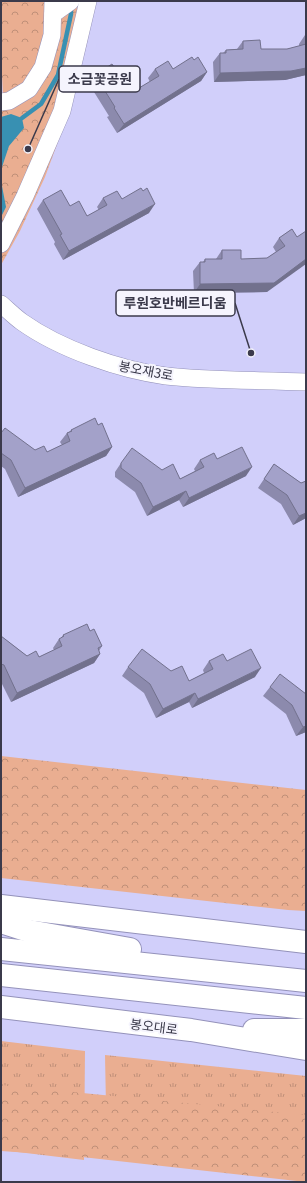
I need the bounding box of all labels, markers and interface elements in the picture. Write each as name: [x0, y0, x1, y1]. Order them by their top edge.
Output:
callout: 소금꽃공원: [59, 66, 140, 92]
text: 소금꽃공원: [68, 68, 132, 88]
callout: 루원호반베르디움: [116, 290, 235, 316]
text: 루원호반베르디움: [123, 292, 227, 312]
street label: 봉오재3로: [117, 355, 175, 385]
street label: 봉오대로: [129, 1014, 179, 1038]

